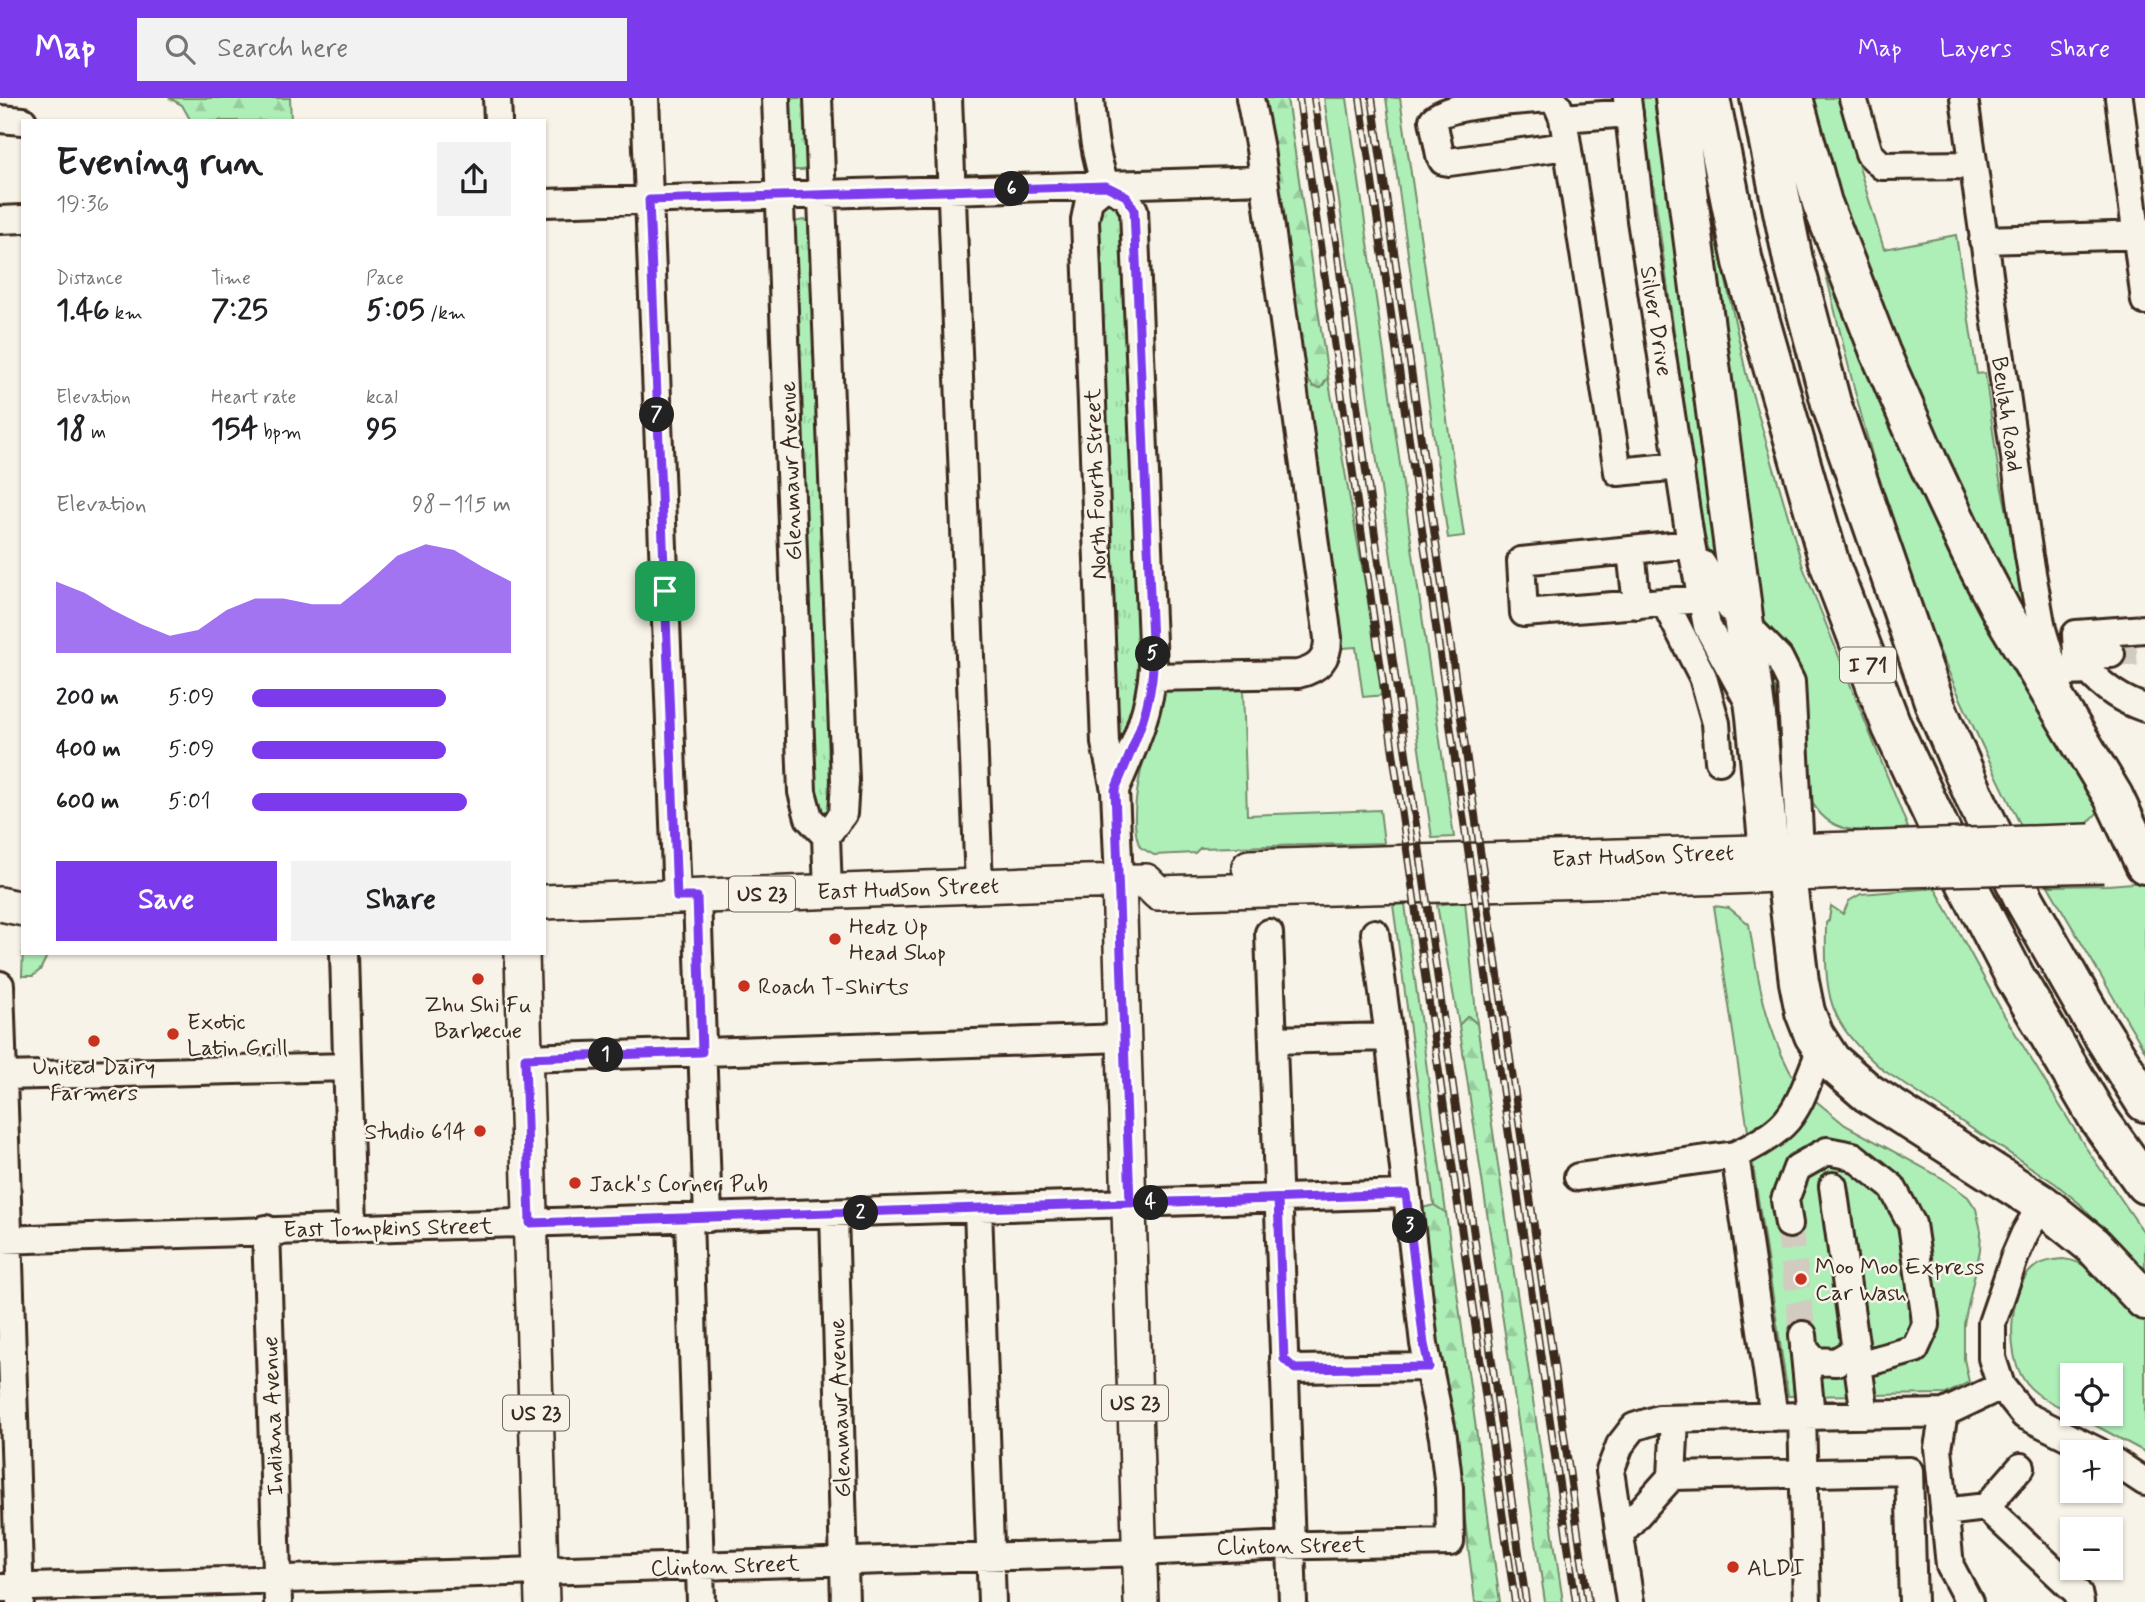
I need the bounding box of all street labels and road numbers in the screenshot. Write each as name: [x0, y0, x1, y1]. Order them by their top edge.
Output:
street label: Silver Drive: [1631, 264, 1679, 379]
street label: Beulah Road: [1983, 355, 2029, 474]
street label: Glenmawr Avenue: [774, 380, 810, 561]
street label: North Fourth Street: [1079, 387, 1115, 580]
road number: I 71: [1840, 648, 1896, 682]
street label: East Hudson Street: [1551, 839, 1735, 875]
street label: East Hudson Street: [816, 872, 1000, 908]
road number: US 23: [729, 876, 795, 912]
street label: East Tompkins Street: [283, 1212, 494, 1246]
street label: Glenmawr Avenue: [823, 1317, 859, 1498]
street label: Indiana Avenue: [256, 1336, 292, 1496]
road number: US 23: [1102, 1386, 1168, 1420]
road number: US 23: [503, 1396, 569, 1430]
street label: Clinton Street: [1216, 1531, 1366, 1563]
street label: Clinton Street: [650, 1549, 801, 1585]

